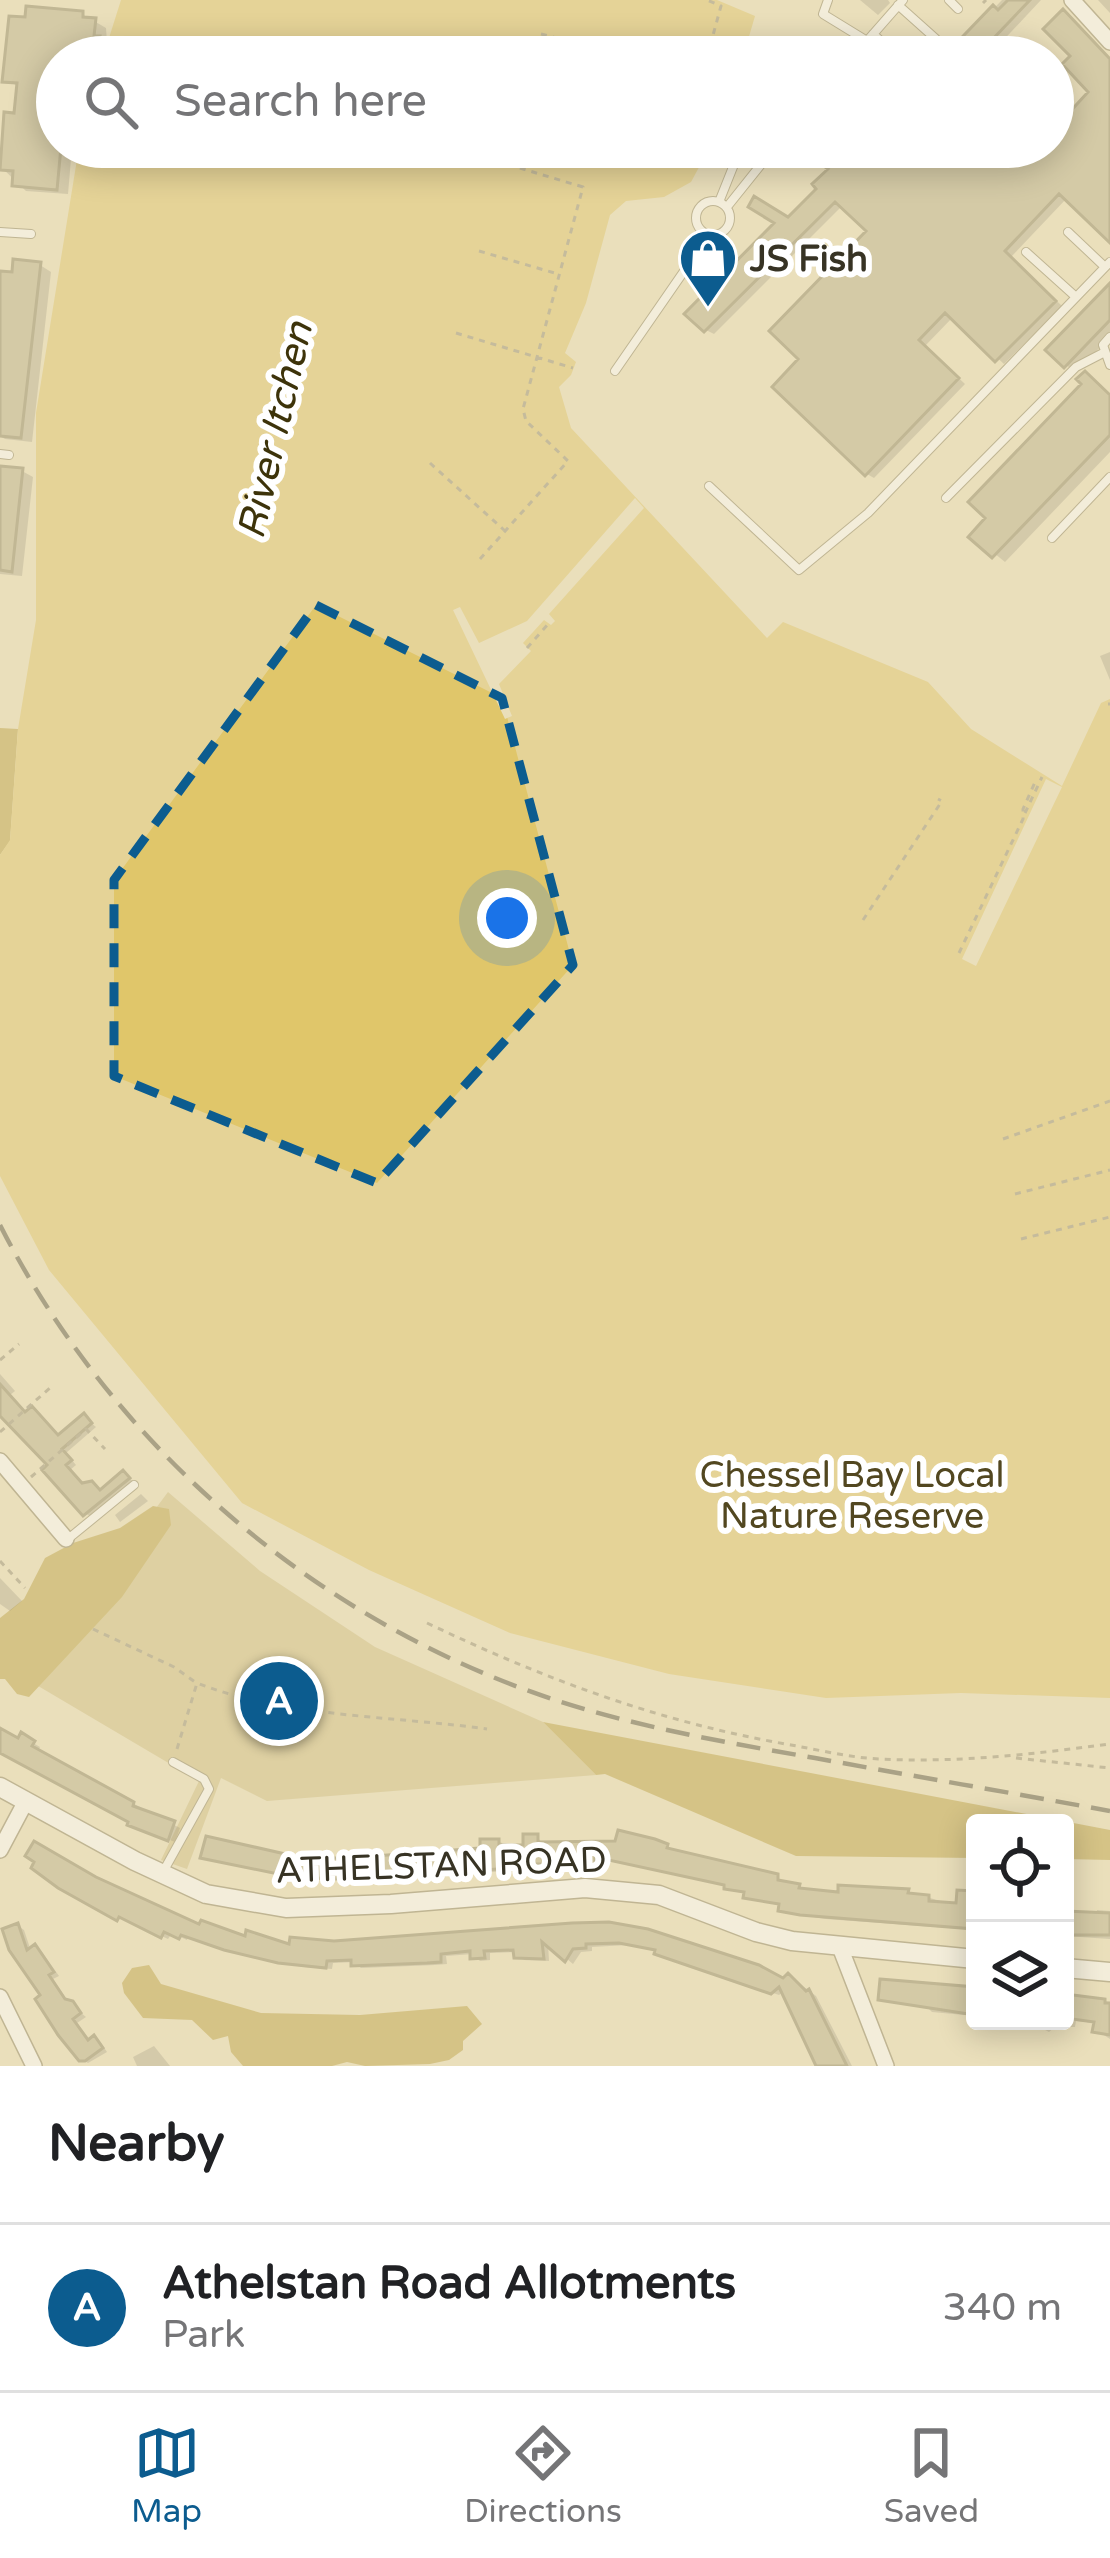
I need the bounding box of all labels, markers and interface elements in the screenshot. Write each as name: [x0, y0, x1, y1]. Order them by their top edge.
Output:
search box: [36, 36, 1074, 168]
icon: search: [78, 69, 144, 135]
text: Search here: [174, 75, 427, 129]
shop icon: JS Fish: [677, 227, 739, 309]
place label: JS Fish: [749, 238, 868, 281]
water label: River Itchen: [228, 316, 323, 543]
your location: [477, 888, 537, 948]
park label: Chessel Bay Local Nature Reserve: [699, 1454, 1005, 1538]
pin: A: [240, 1656, 318, 1746]
map controls: [966, 1814, 1074, 2030]
button: locate: [966, 1814, 1074, 1922]
street label: ATHELSTAN ROAD: [275, 1838, 607, 1893]
button: layers: [966, 1922, 1074, 2030]
text: Nearby: [48, 2113, 225, 2175]
text: Athelstan Road Allotments: [162, 2257, 736, 2311]
text: A: [72, 2284, 102, 2331]
text: 340 m: [943, 2284, 1062, 2331]
text: Park: [162, 2311, 245, 2358]
tab: Map: [131, 2420, 202, 2531]
tab: Directions: [464, 2420, 622, 2531]
tab: Saved: [884, 2420, 979, 2531]

